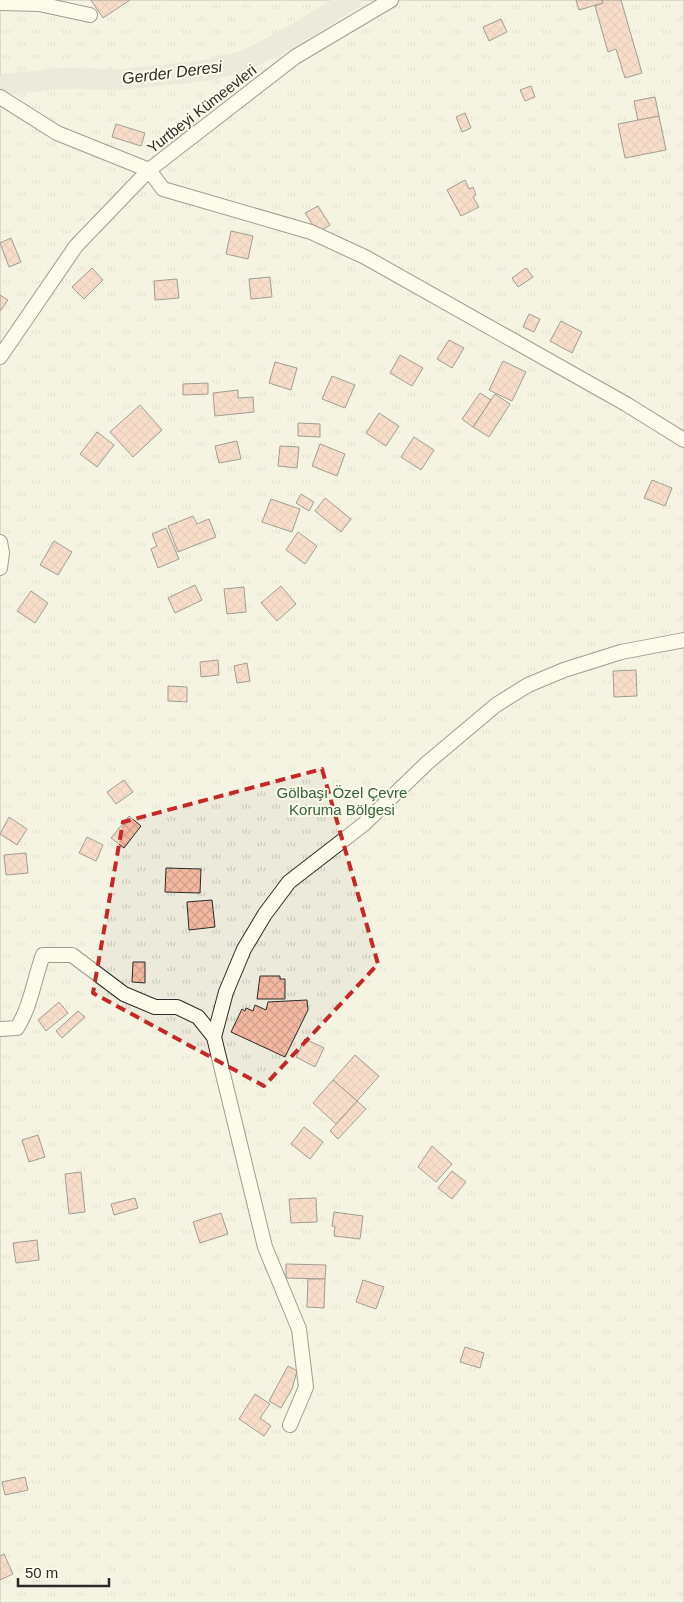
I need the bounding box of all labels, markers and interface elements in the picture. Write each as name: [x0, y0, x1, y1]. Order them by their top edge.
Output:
water label: Gerder Deresi: [121, 58, 223, 87]
street label: Yurtbeyi Kümeevleri: [144, 61, 259, 156]
park label: Gölbaşı Özel Çevre Koruma Bölgesi: [277, 784, 407, 818]
scale bar: [18, 1556, 109, 1588]
text: 50 m: [25, 1564, 58, 1581]

